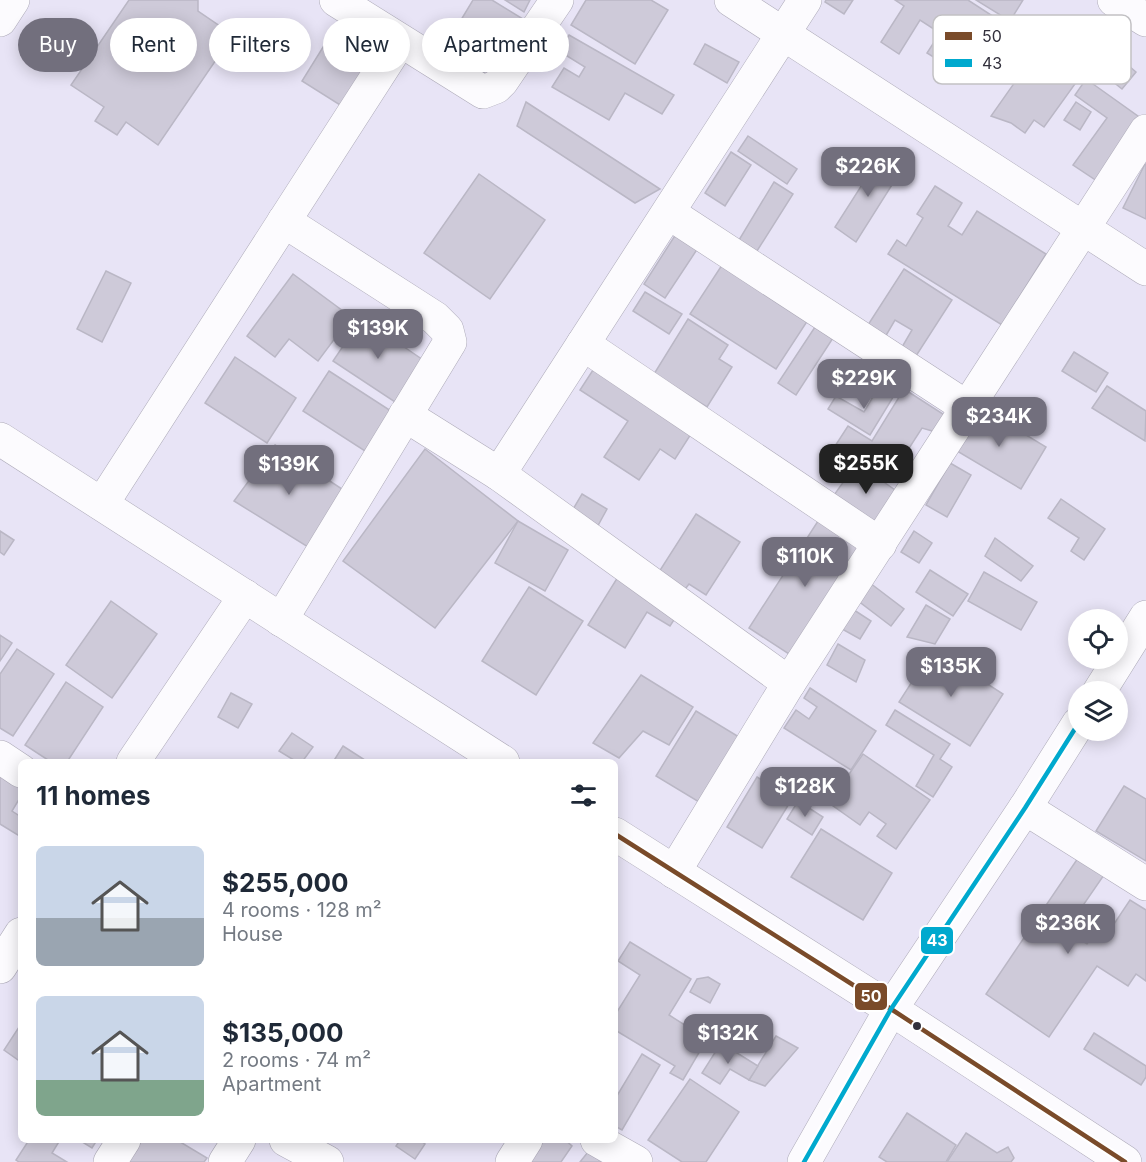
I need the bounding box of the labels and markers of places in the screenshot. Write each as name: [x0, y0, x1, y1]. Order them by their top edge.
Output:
pin: $226K: [826, 147, 910, 198]
pin: $139K: [336, 309, 420, 360]
pin: $229K: [822, 359, 906, 410]
pin: $234K: [957, 397, 1041, 448]
pin: $255K: [824, 444, 908, 495]
pin: $139K: [247, 445, 331, 496]
pin: $110K: [763, 537, 847, 588]
pin: $135K: [909, 647, 993, 698]
pin: $128K: [763, 767, 847, 818]
pin: $236K: [1026, 904, 1110, 955]
pin: $132K: [686, 1014, 770, 1065]
unlabelled marker: [911, 1020, 923, 1032]

